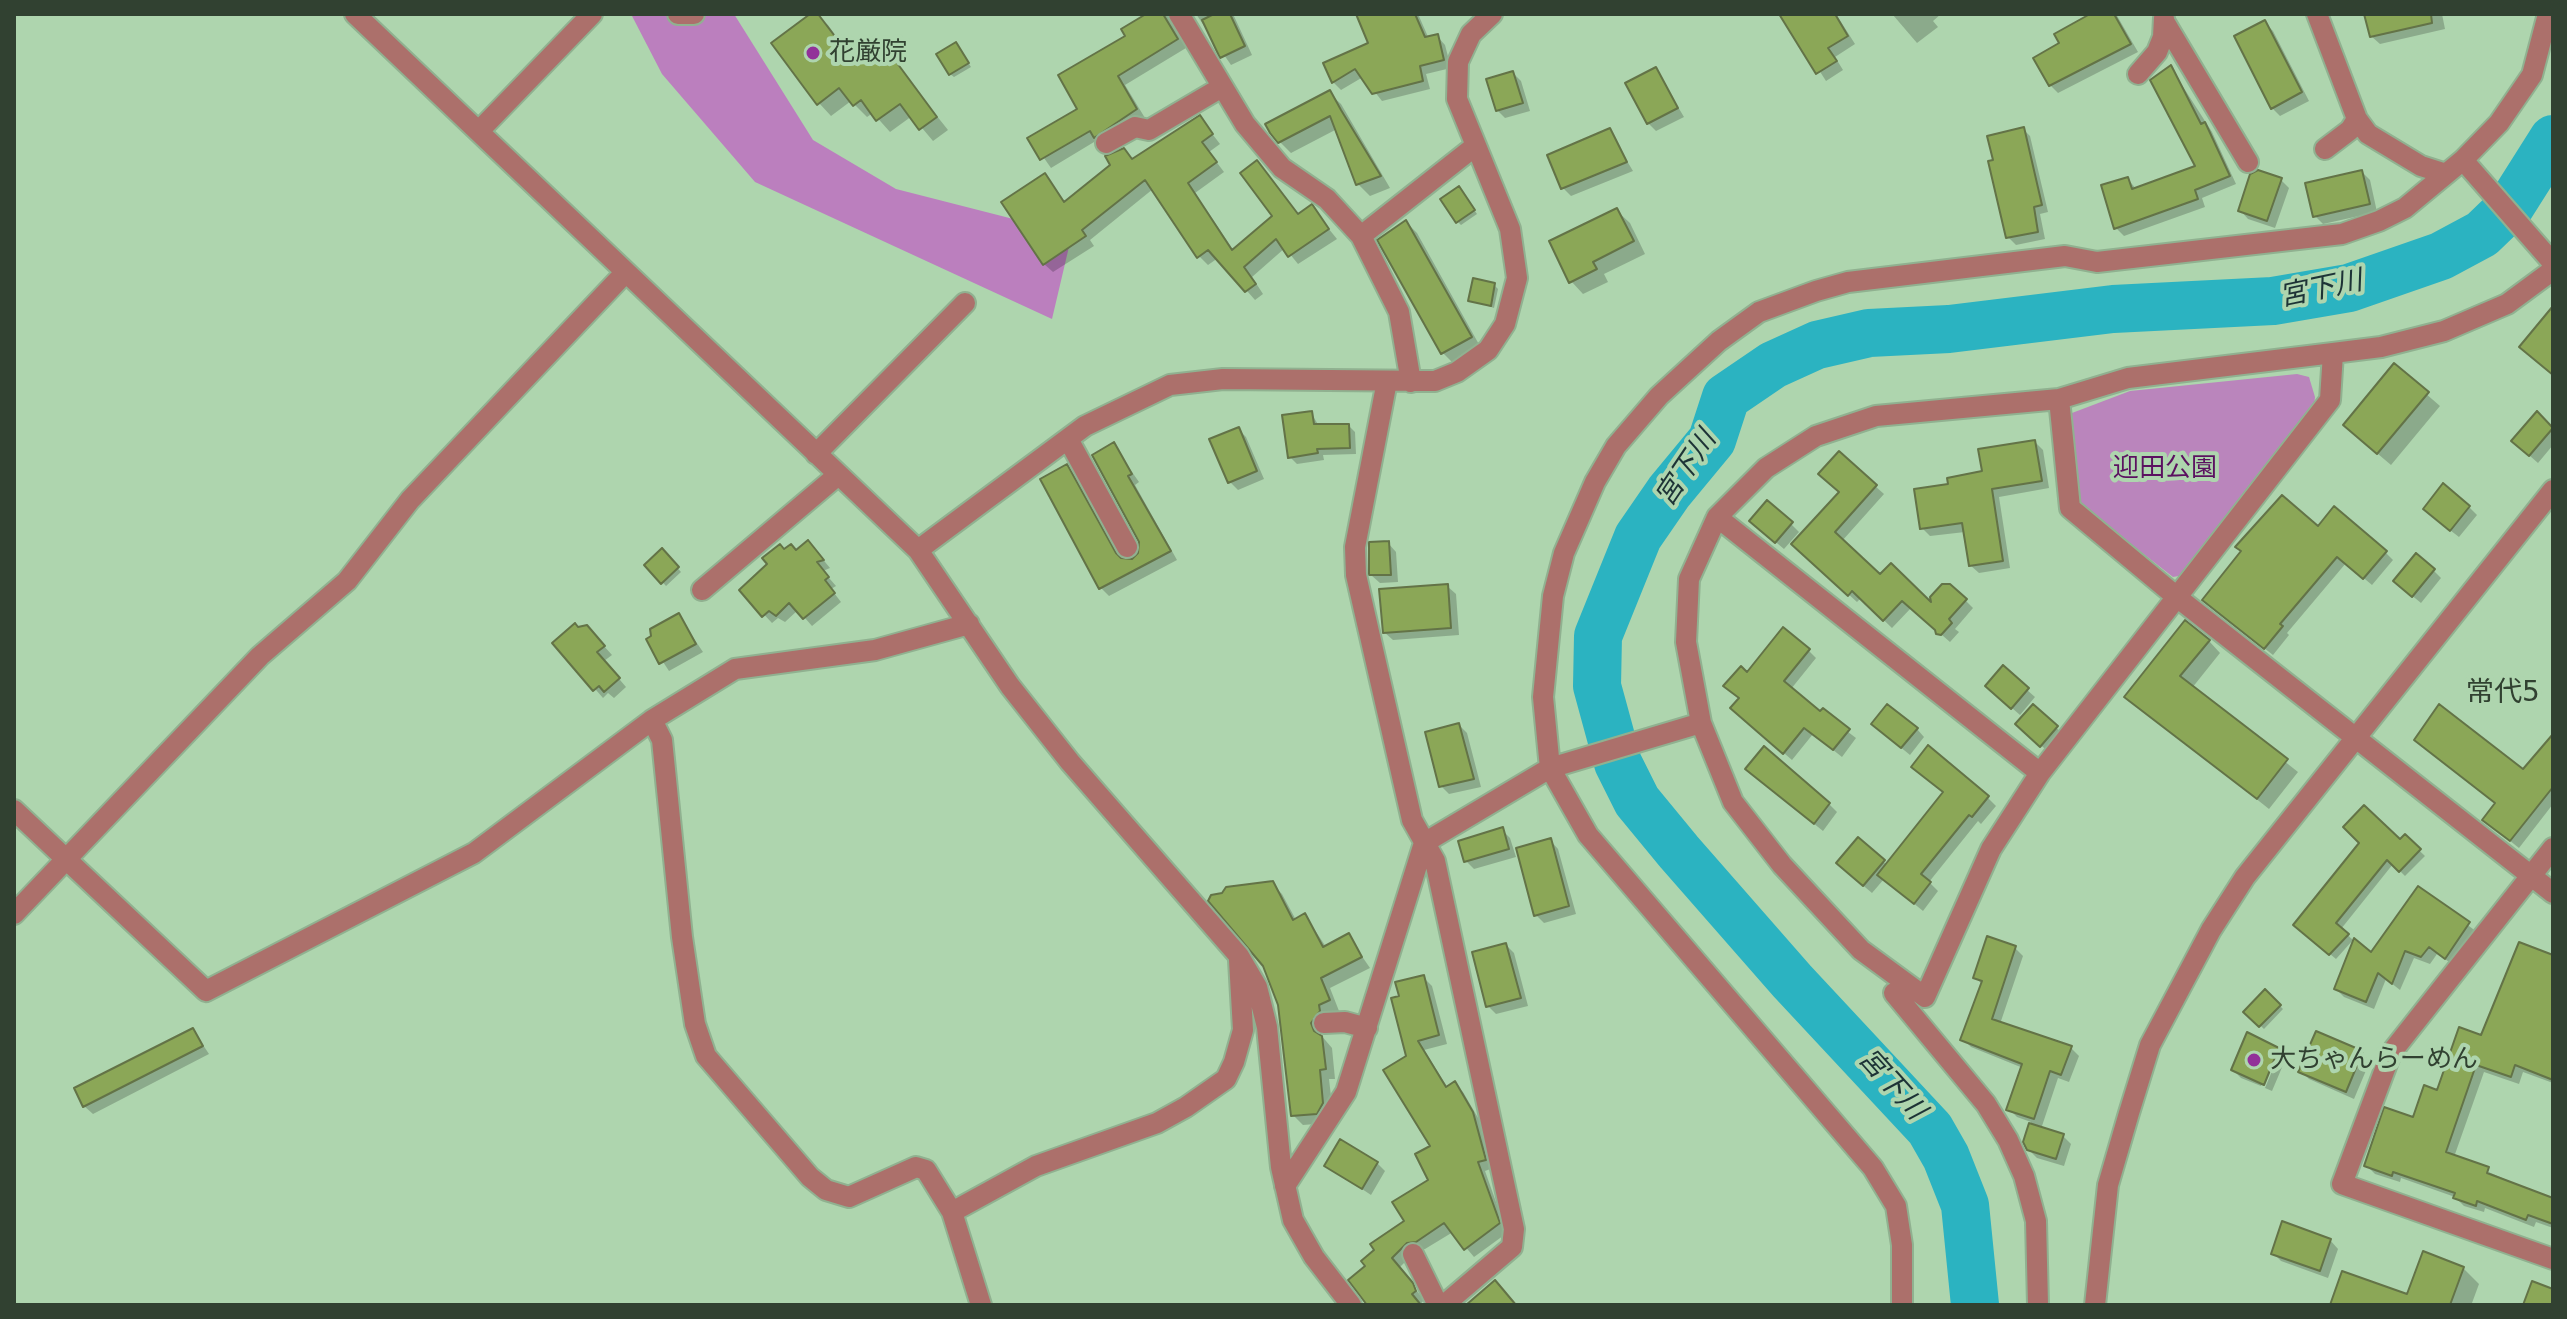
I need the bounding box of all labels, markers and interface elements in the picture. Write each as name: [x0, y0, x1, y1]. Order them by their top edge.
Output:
place label: 花厳院: [829, 37, 907, 69]
marker: 花厳院: [804, 44, 822, 62]
water label: 宮下川: [2276, 265, 2366, 315]
water label: 宮下川: [1650, 425, 1724, 513]
park label: 迎田公園: [2113, 453, 2217, 485]
district label: 常代5: [2466, 677, 2540, 711]
water label: 宮下川: [1850, 1043, 1932, 1127]
place label: 大ちゃんらーめん: [2270, 1044, 2478, 1076]
marker: 大ちゃんらーめん: [2245, 1051, 2263, 1069]

